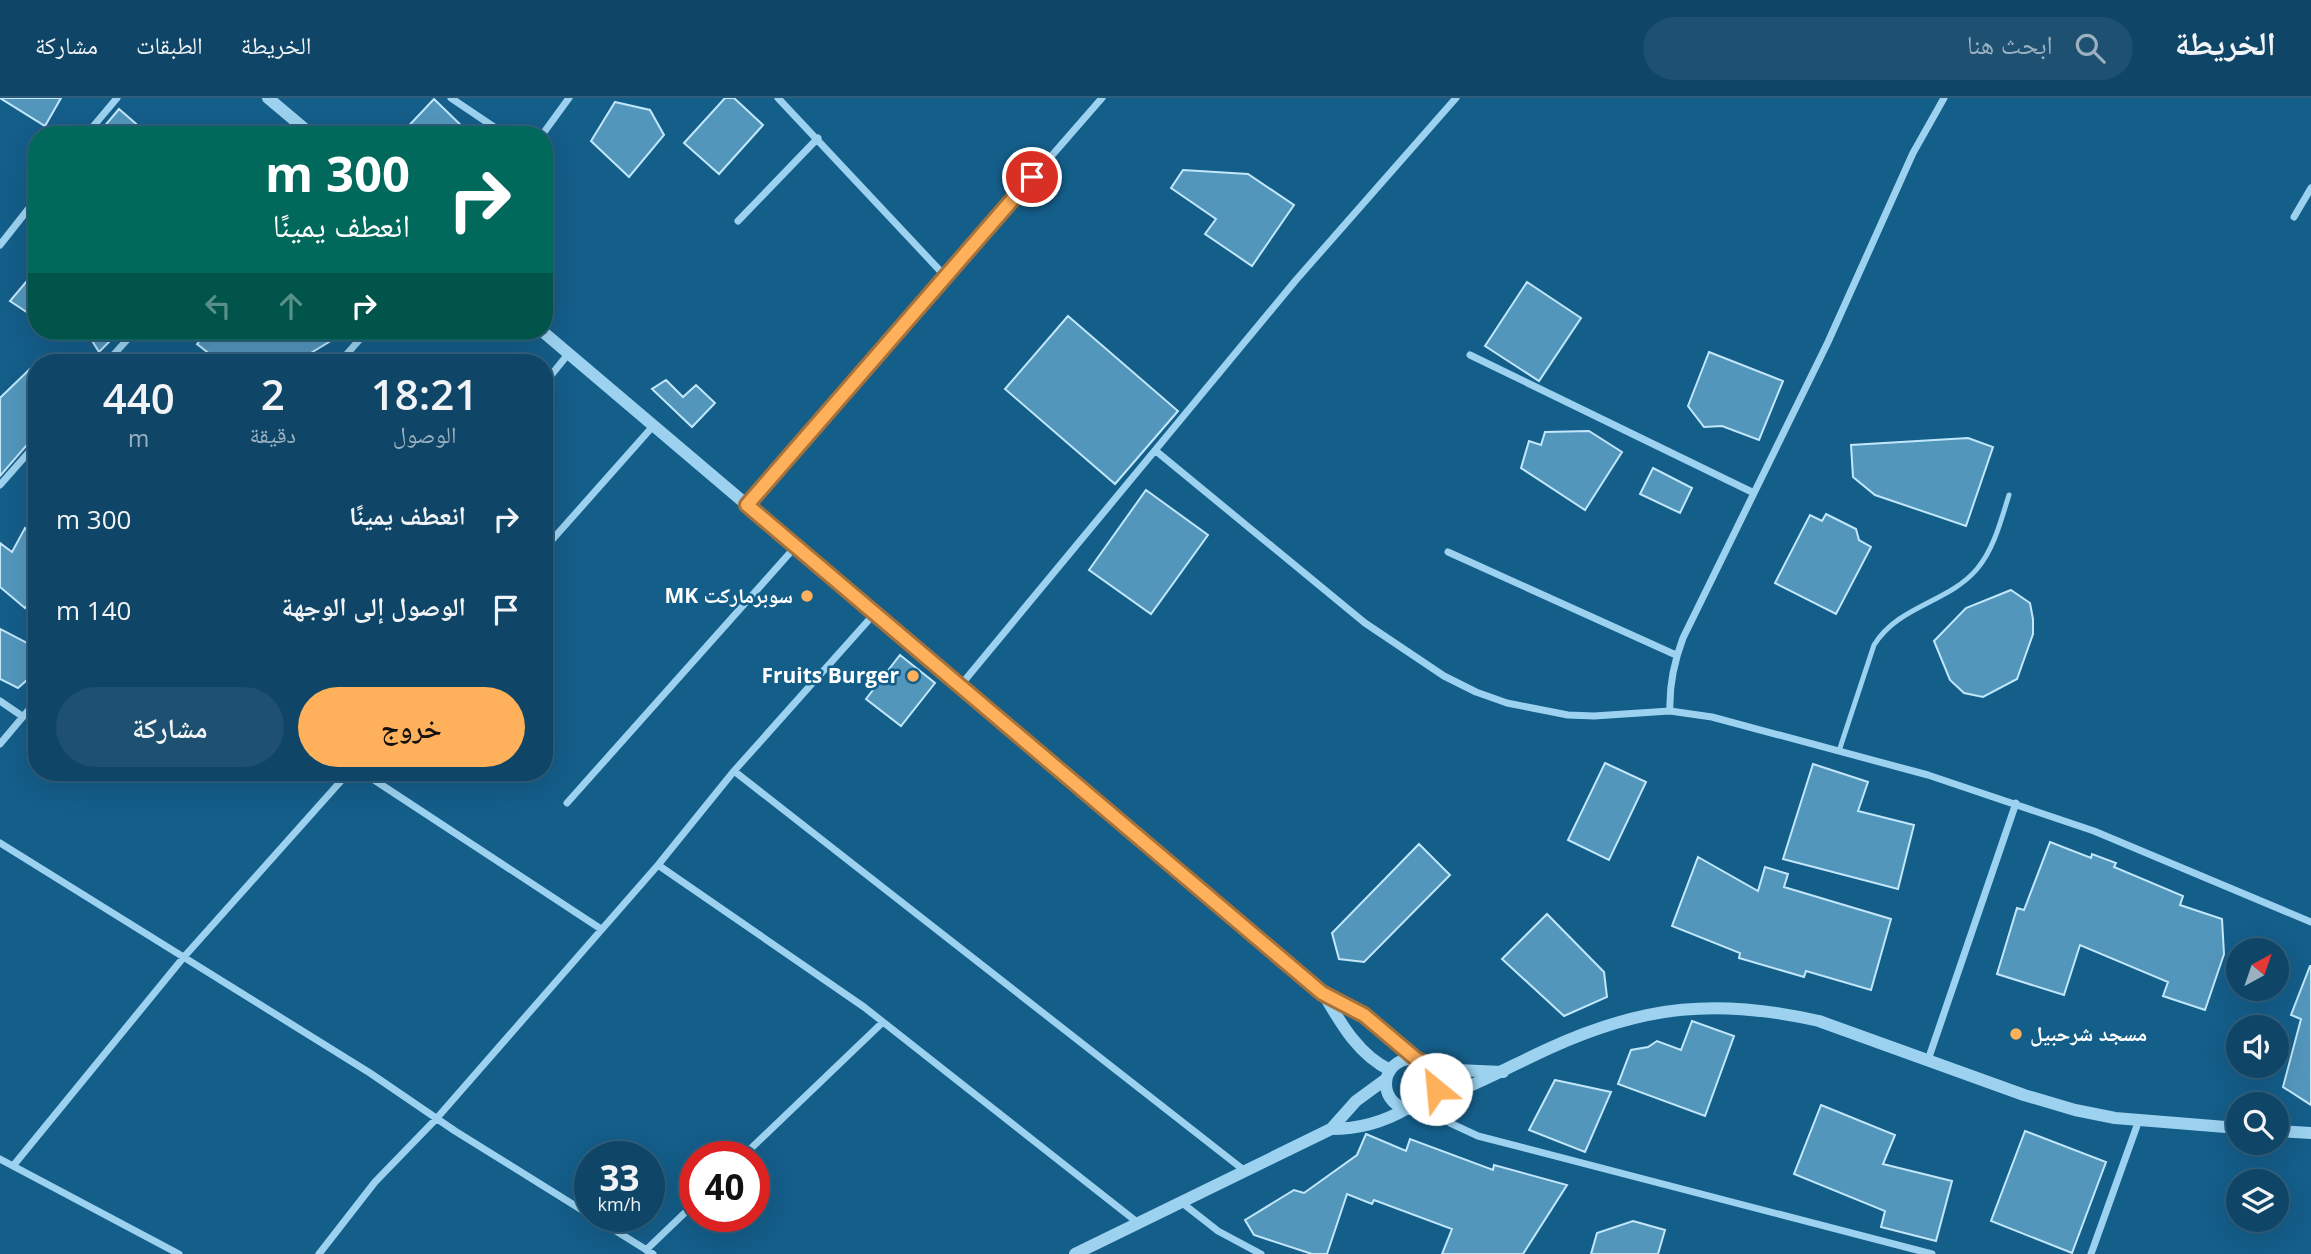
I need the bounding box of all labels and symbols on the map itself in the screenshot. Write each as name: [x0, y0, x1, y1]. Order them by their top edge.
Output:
pin: [1002, 147, 1062, 207]
place label: MK سوبرماركت: [664, 581, 793, 609]
marker: MK سوبرماركت: [799, 588, 815, 604]
place label: Fruits Burger: [761, 661, 899, 689]
marker: Fruits Burger: [905, 668, 921, 684]
north arrow: [2226, 938, 2289, 1001]
place label: مسجد شرحبيل: [2030, 1019, 2147, 1047]
marker: مسجد شرحبيل: [2008, 1026, 2024, 1042]
position arrow: [1399, 1052, 1473, 1126]
speed limit sign: 40: [679, 1141, 770, 1232]

